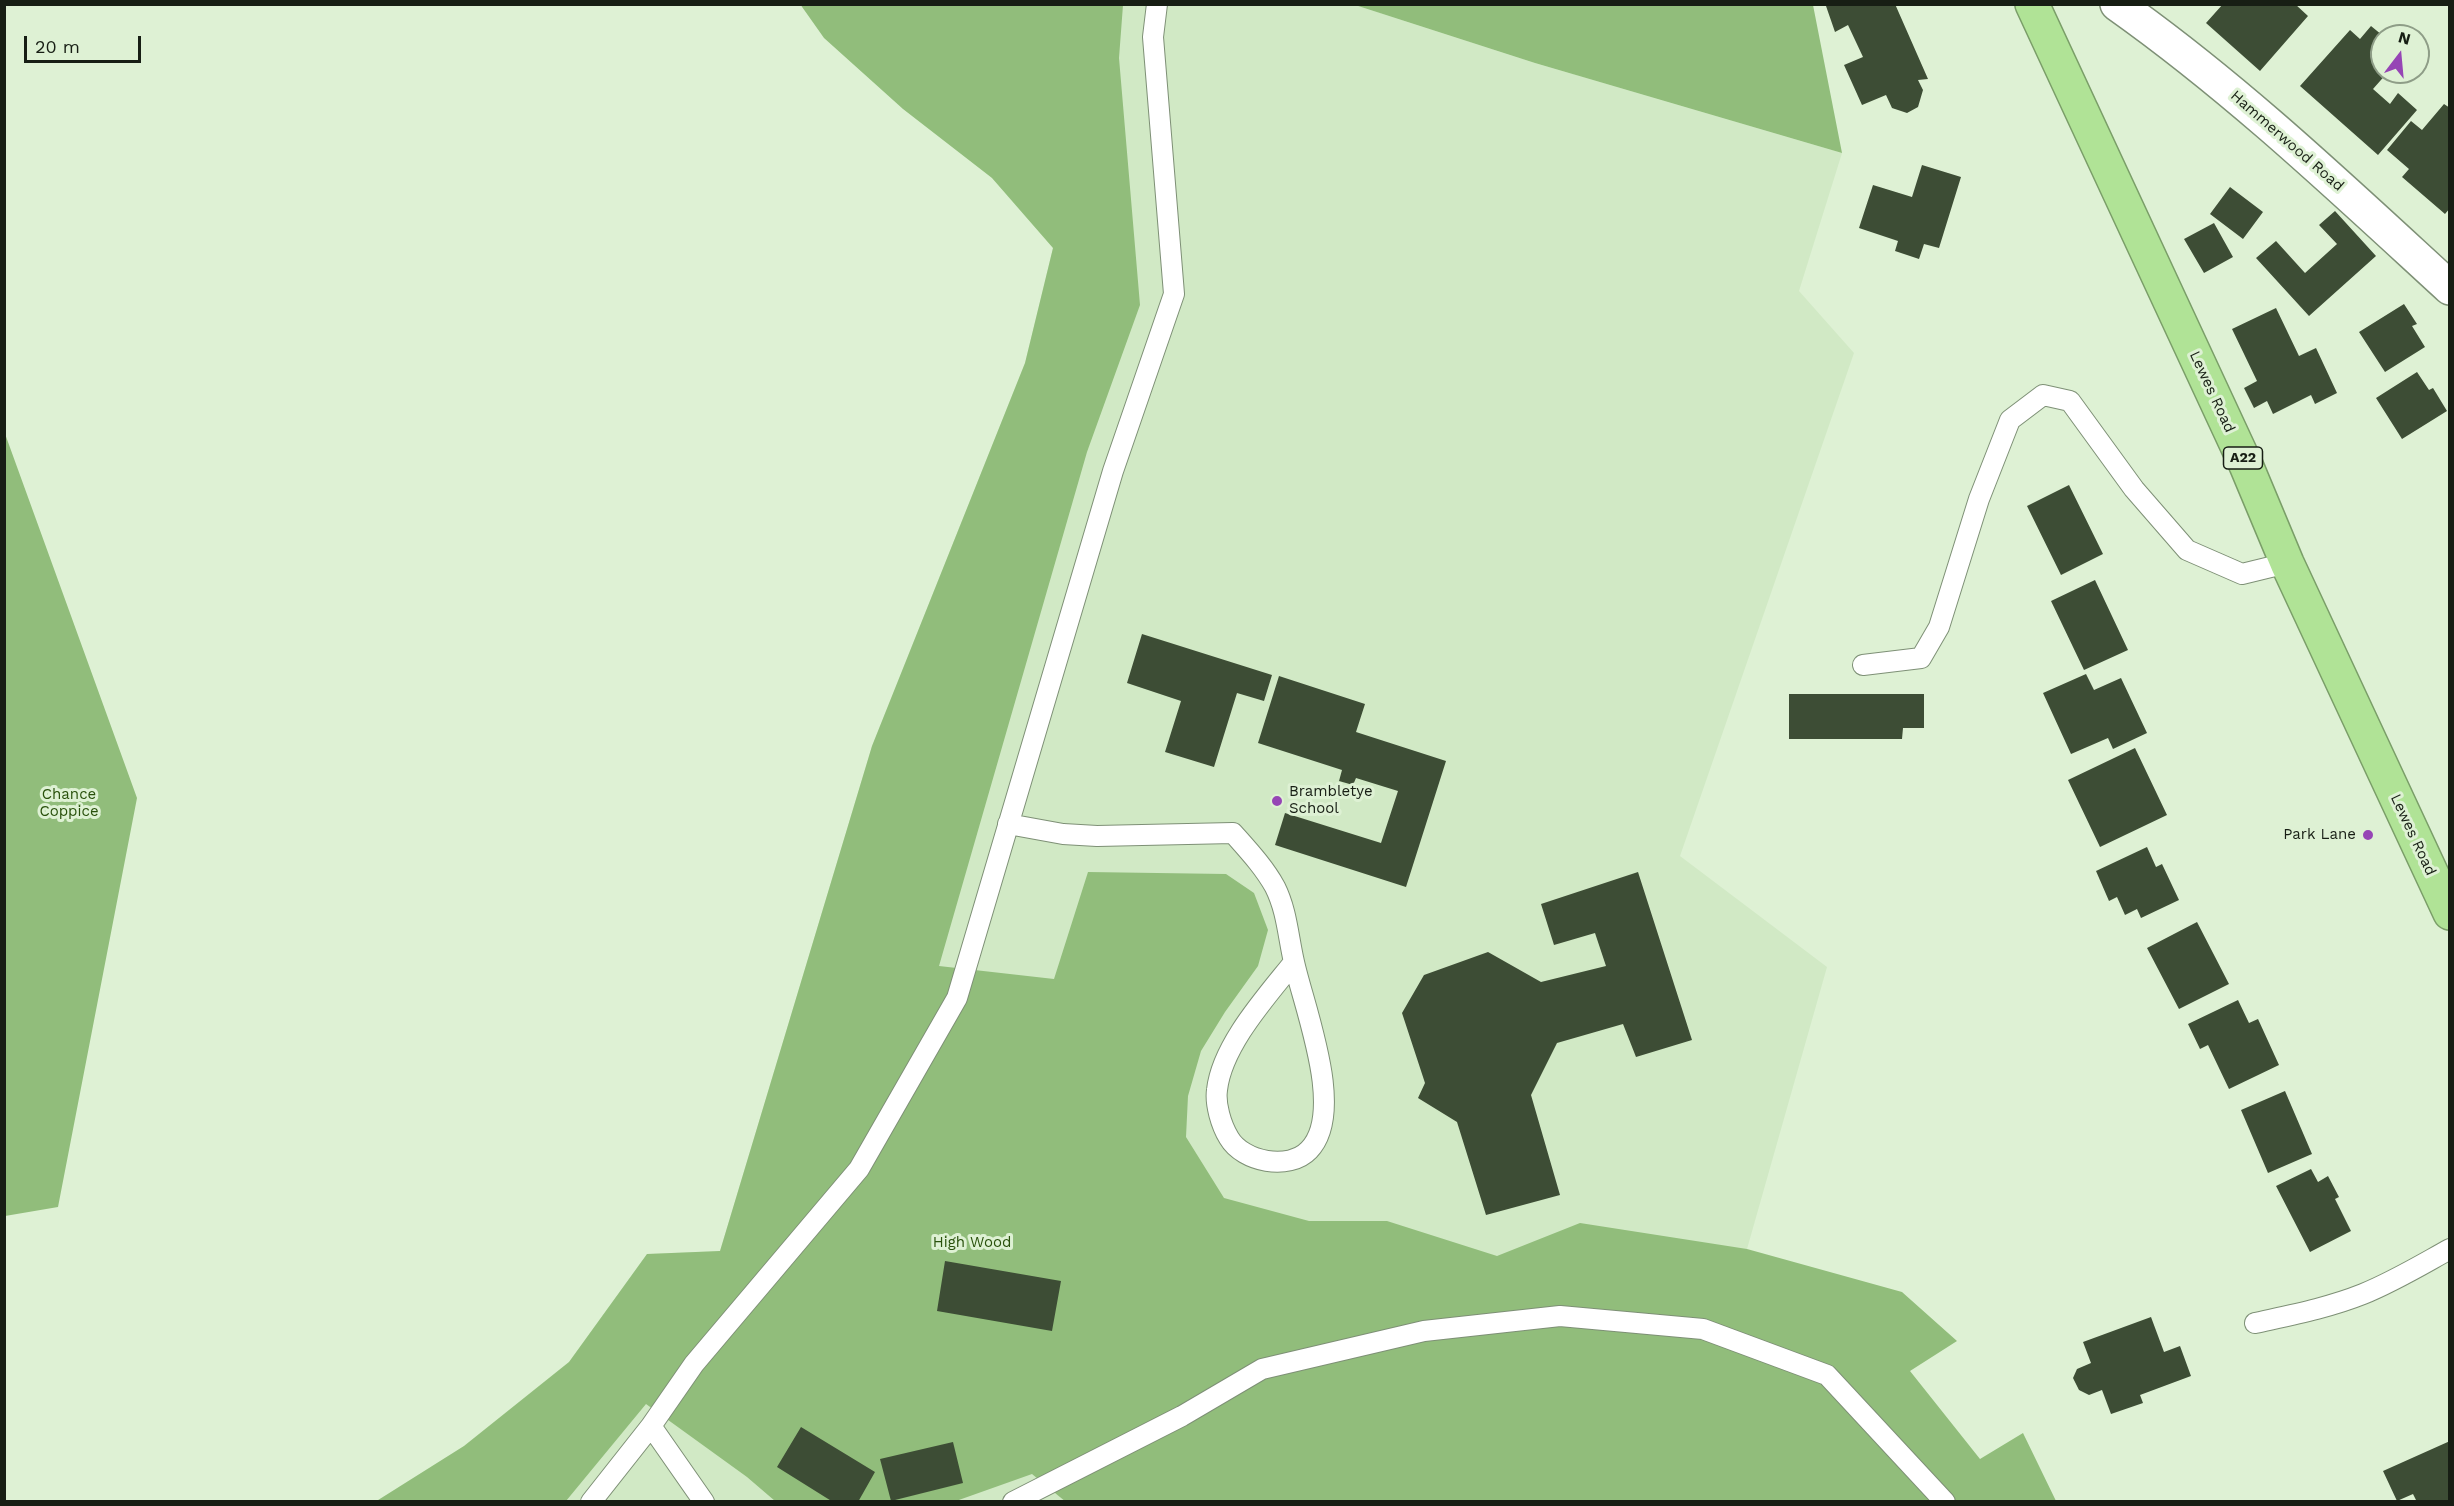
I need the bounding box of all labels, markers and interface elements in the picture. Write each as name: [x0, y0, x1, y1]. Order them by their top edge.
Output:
scale bar: [27, 24, 144, 62]
north arrow: [2370, 24, 2430, 84]
text: N: [2396, 27, 2413, 49]
text: 20 m: [35, 36, 80, 57]
street label: Hammerwood Road: [2227, 87, 2347, 195]
street label: Lewes Road: [2185, 348, 2239, 436]
road number: A22: [2224, 447, 2262, 469]
place label: Brambletye School: [1289, 783, 1373, 818]
park label: Chance Coppice: [39, 786, 99, 821]
street label: Lewes Road: [2386, 791, 2440, 879]
marker: Brambletye School: [1270, 794, 1284, 808]
place label: Park Lane: [2283, 826, 2356, 844]
marker: Park Lane: [2361, 828, 2375, 842]
park label: High Wood: [933, 1234, 1011, 1252]

